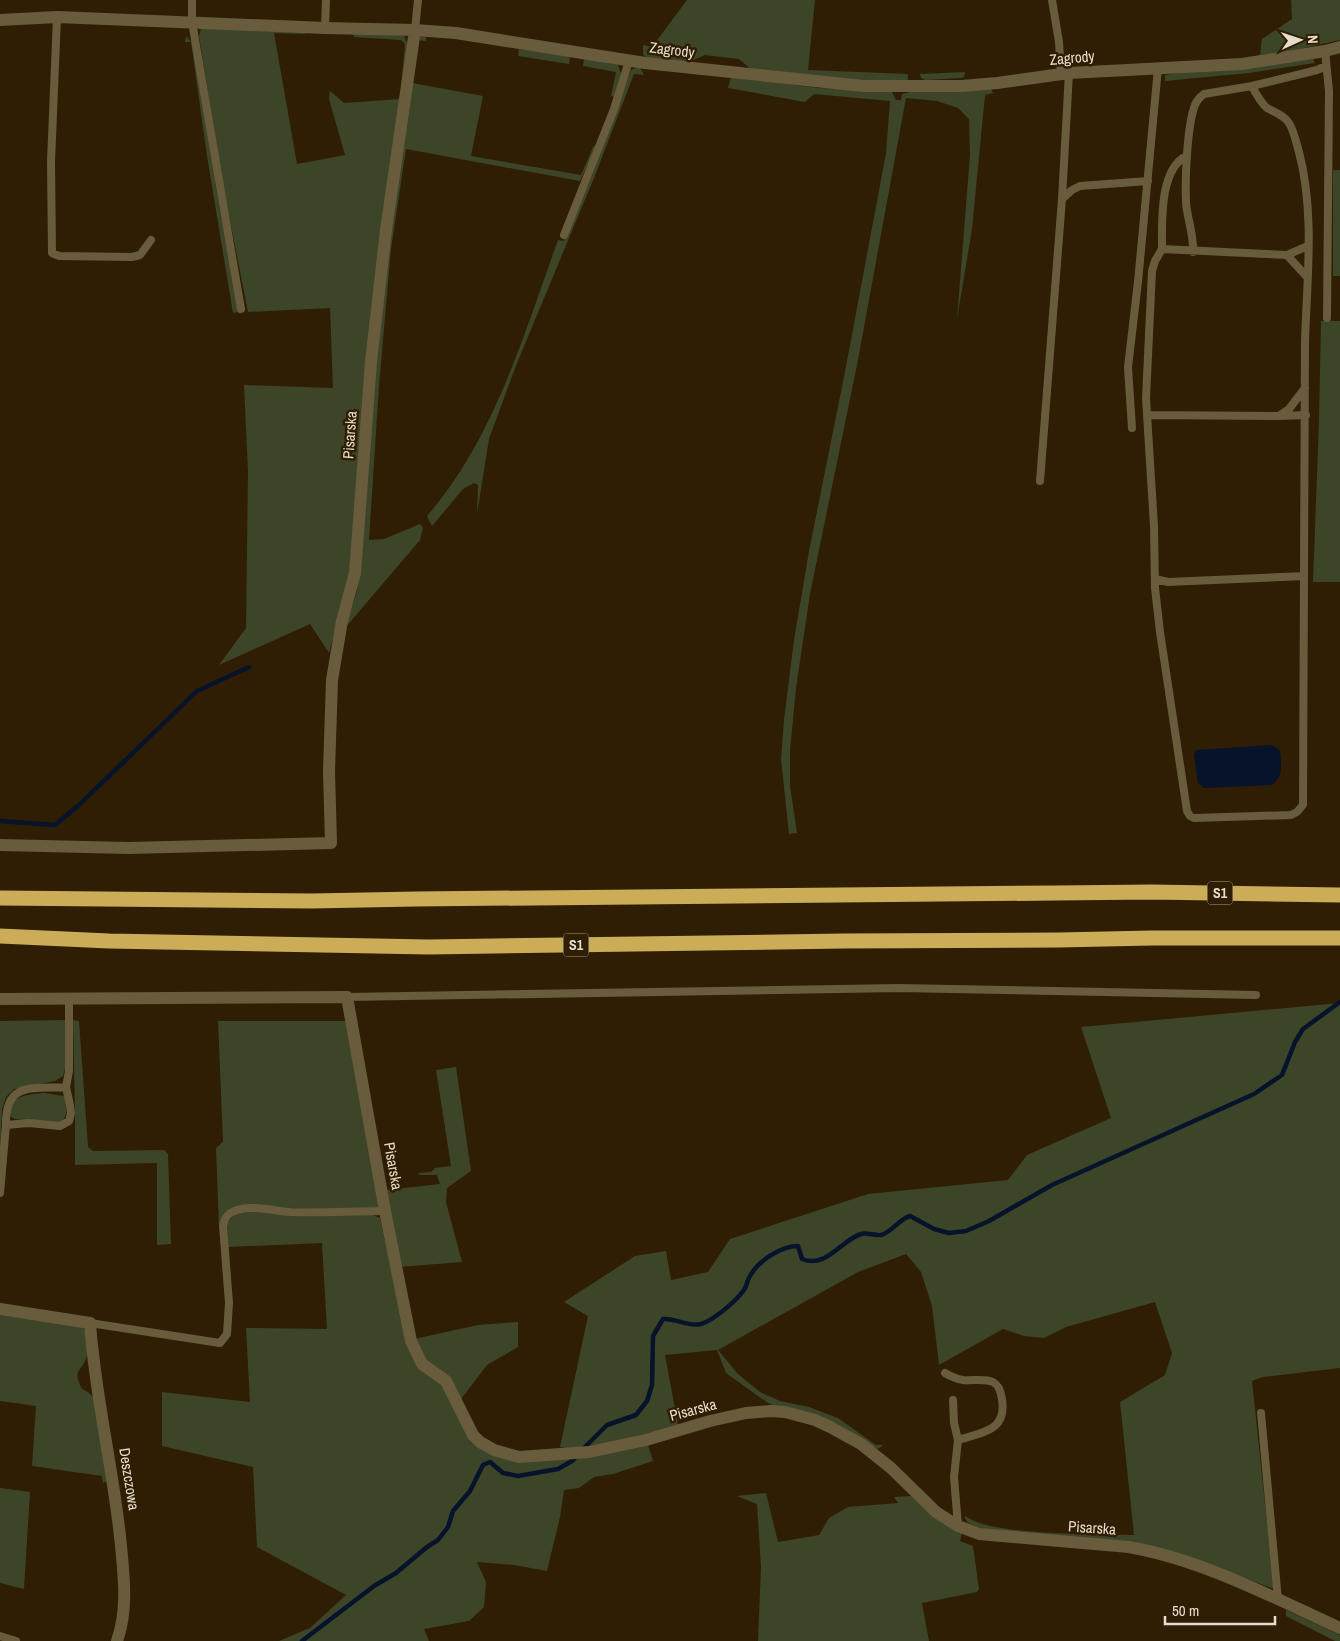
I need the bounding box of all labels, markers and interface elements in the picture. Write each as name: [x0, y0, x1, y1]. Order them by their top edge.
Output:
north arrow: [1275, 15, 1325, 65]
text: N: [1304, 35, 1322, 44]
street label: Zagrody: [648, 36, 697, 63]
street label: Zagrody: [1049, 45, 1096, 70]
street label: Pisarska: [337, 410, 362, 460]
road number: S1: [1208, 881, 1232, 904]
road number: S1: [564, 934, 588, 956]
street label: Pisarska: [379, 1141, 408, 1191]
street label: Pisarska: [667, 1393, 719, 1426]
street label: Deszczowa: [114, 1446, 145, 1512]
street label: Pisarska: [1067, 1515, 1117, 1540]
scale bar: [1165, 1594, 1275, 1626]
text: 50 m: [1172, 1600, 1199, 1621]

